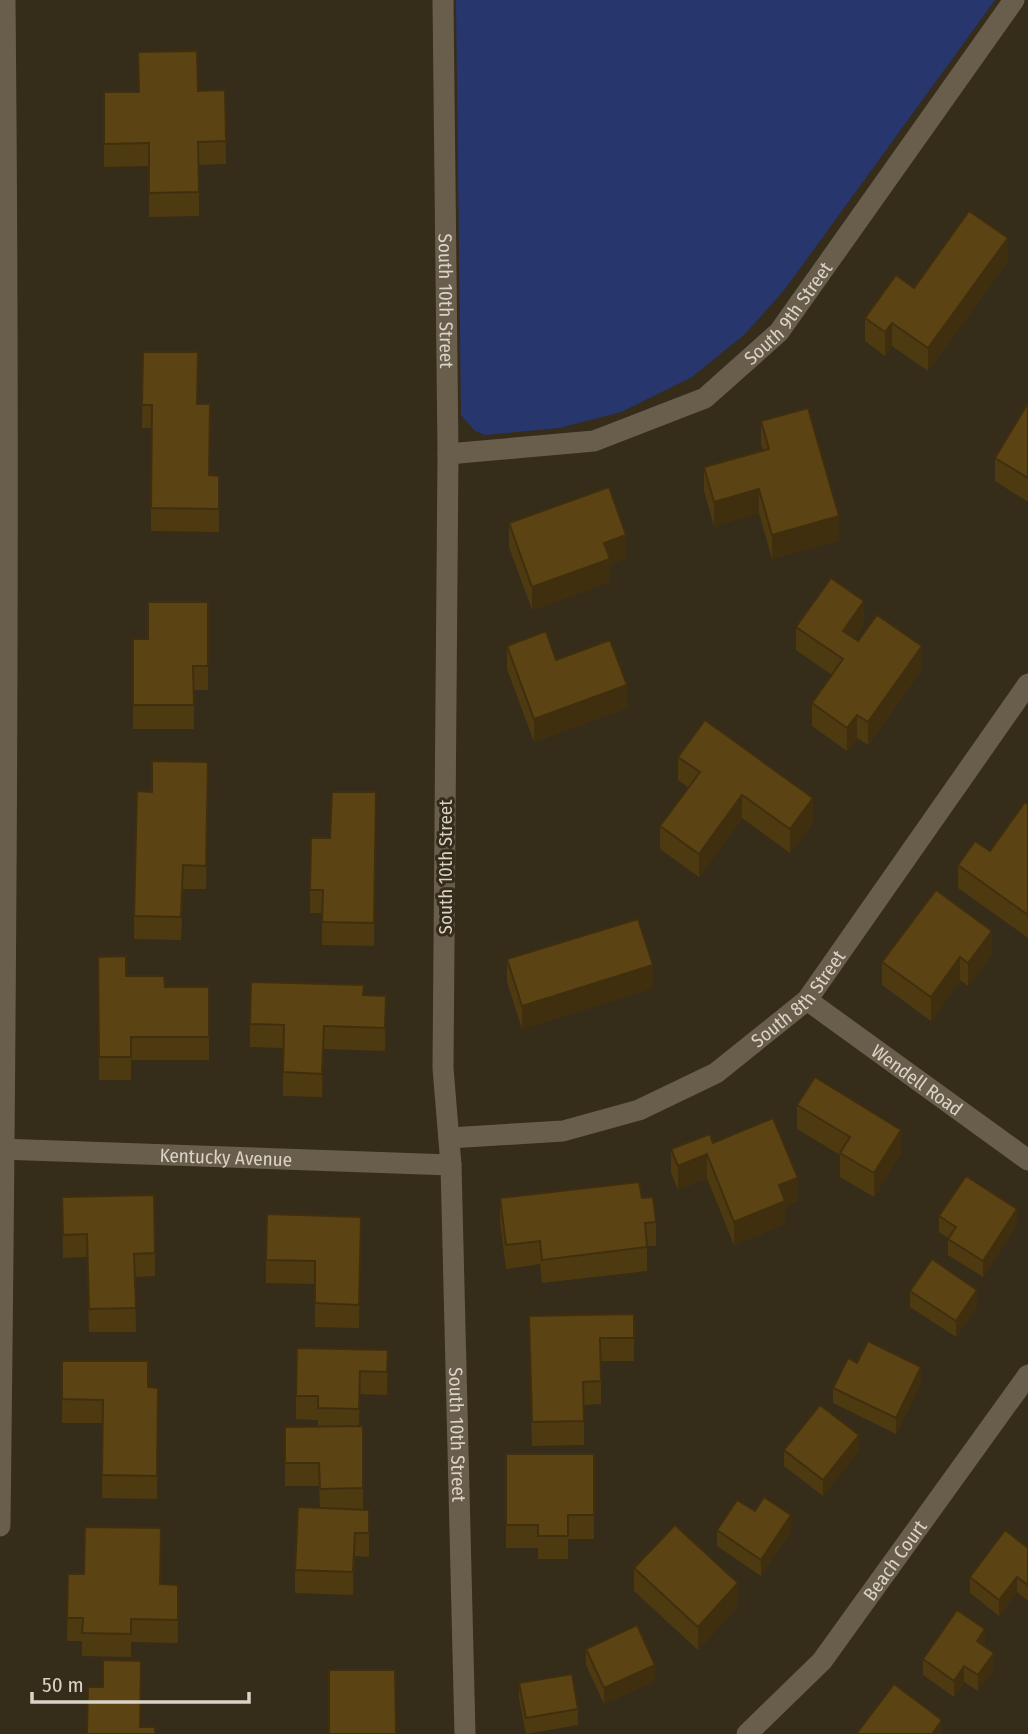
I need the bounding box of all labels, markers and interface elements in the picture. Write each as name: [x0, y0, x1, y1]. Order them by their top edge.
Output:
street label: South 10th Street: [434, 233, 459, 369]
street label: South 9th Street: [739, 256, 837, 369]
street label: South 10th Street: [434, 799, 457, 934]
street label: South 8th Street: [746, 945, 850, 1052]
street label: Wendell Road: [867, 1039, 967, 1120]
street label: Kentucky Avenue: [159, 1143, 292, 1171]
street label: South 10th Street: [444, 1367, 471, 1503]
street label: Beach Court: [858, 1515, 932, 1605]
scale bar: [32, 1660, 248, 1704]
text: 50 m: [42, 1672, 84, 1698]

